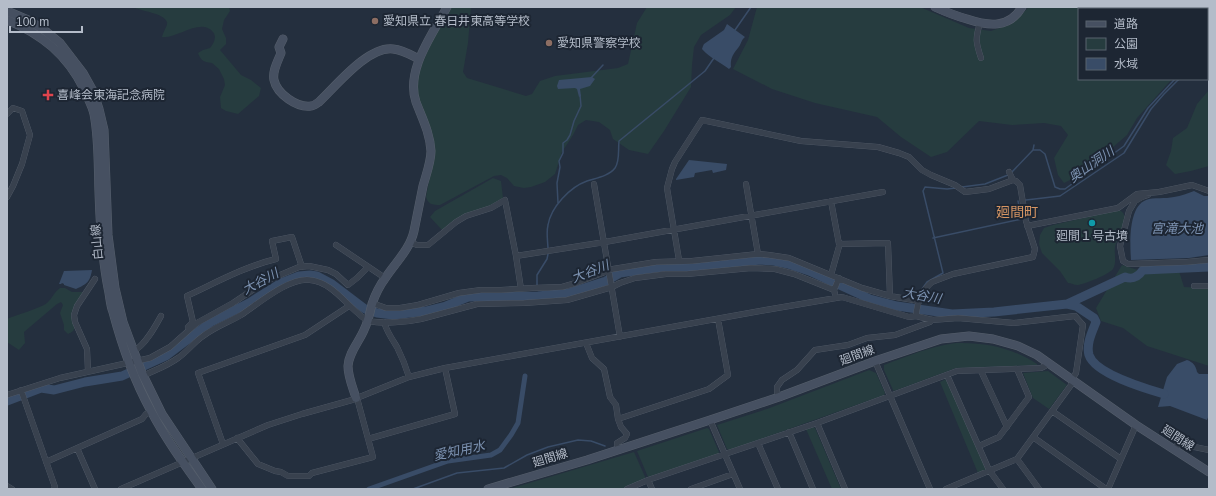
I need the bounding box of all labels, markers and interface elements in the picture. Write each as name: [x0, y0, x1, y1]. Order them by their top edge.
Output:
scale bar: [10, 8, 82, 34]
legend: [1078, 8, 1208, 80]
place label: 愛知県立 春日井東高等学校: [383, 14, 530, 28]
text: 100 m: [16, 15, 49, 29]
marker: 愛知県立 春日井東高等学校: [370, 16, 380, 26]
text: 道路: [1114, 17, 1138, 31]
place label: 愛知県警察学校: [557, 36, 641, 50]
text: 公園: [1114, 37, 1138, 51]
marker: 愛知県警察学校: [544, 38, 554, 48]
text: 水域: [1114, 57, 1138, 71]
place label: 喜峰会東海記念病院: [57, 88, 165, 102]
marker: 喜峰会東海記念病院: [42, 89, 54, 101]
water label: 奥山洞川: [1066, 142, 1119, 185]
district label: 廻間町: [996, 204, 1038, 220]
marker: 廻間１号古墳: [1087, 218, 1097, 228]
water label: 宮滝大池: [1151, 221, 1205, 236]
street label: 白山線: [88, 223, 106, 261]
place label: 廻間１号古墳: [1056, 229, 1128, 243]
water label: 大谷川: [569, 257, 613, 285]
water label: 大谷川: [239, 265, 283, 297]
water label: 大谷川: [901, 285, 944, 307]
street label: 廻間線: [838, 342, 876, 368]
street label: 廻間線: [1159, 422, 1197, 454]
water label: 愛知用水: [432, 437, 488, 463]
street label: 廻間線: [531, 446, 569, 470]

